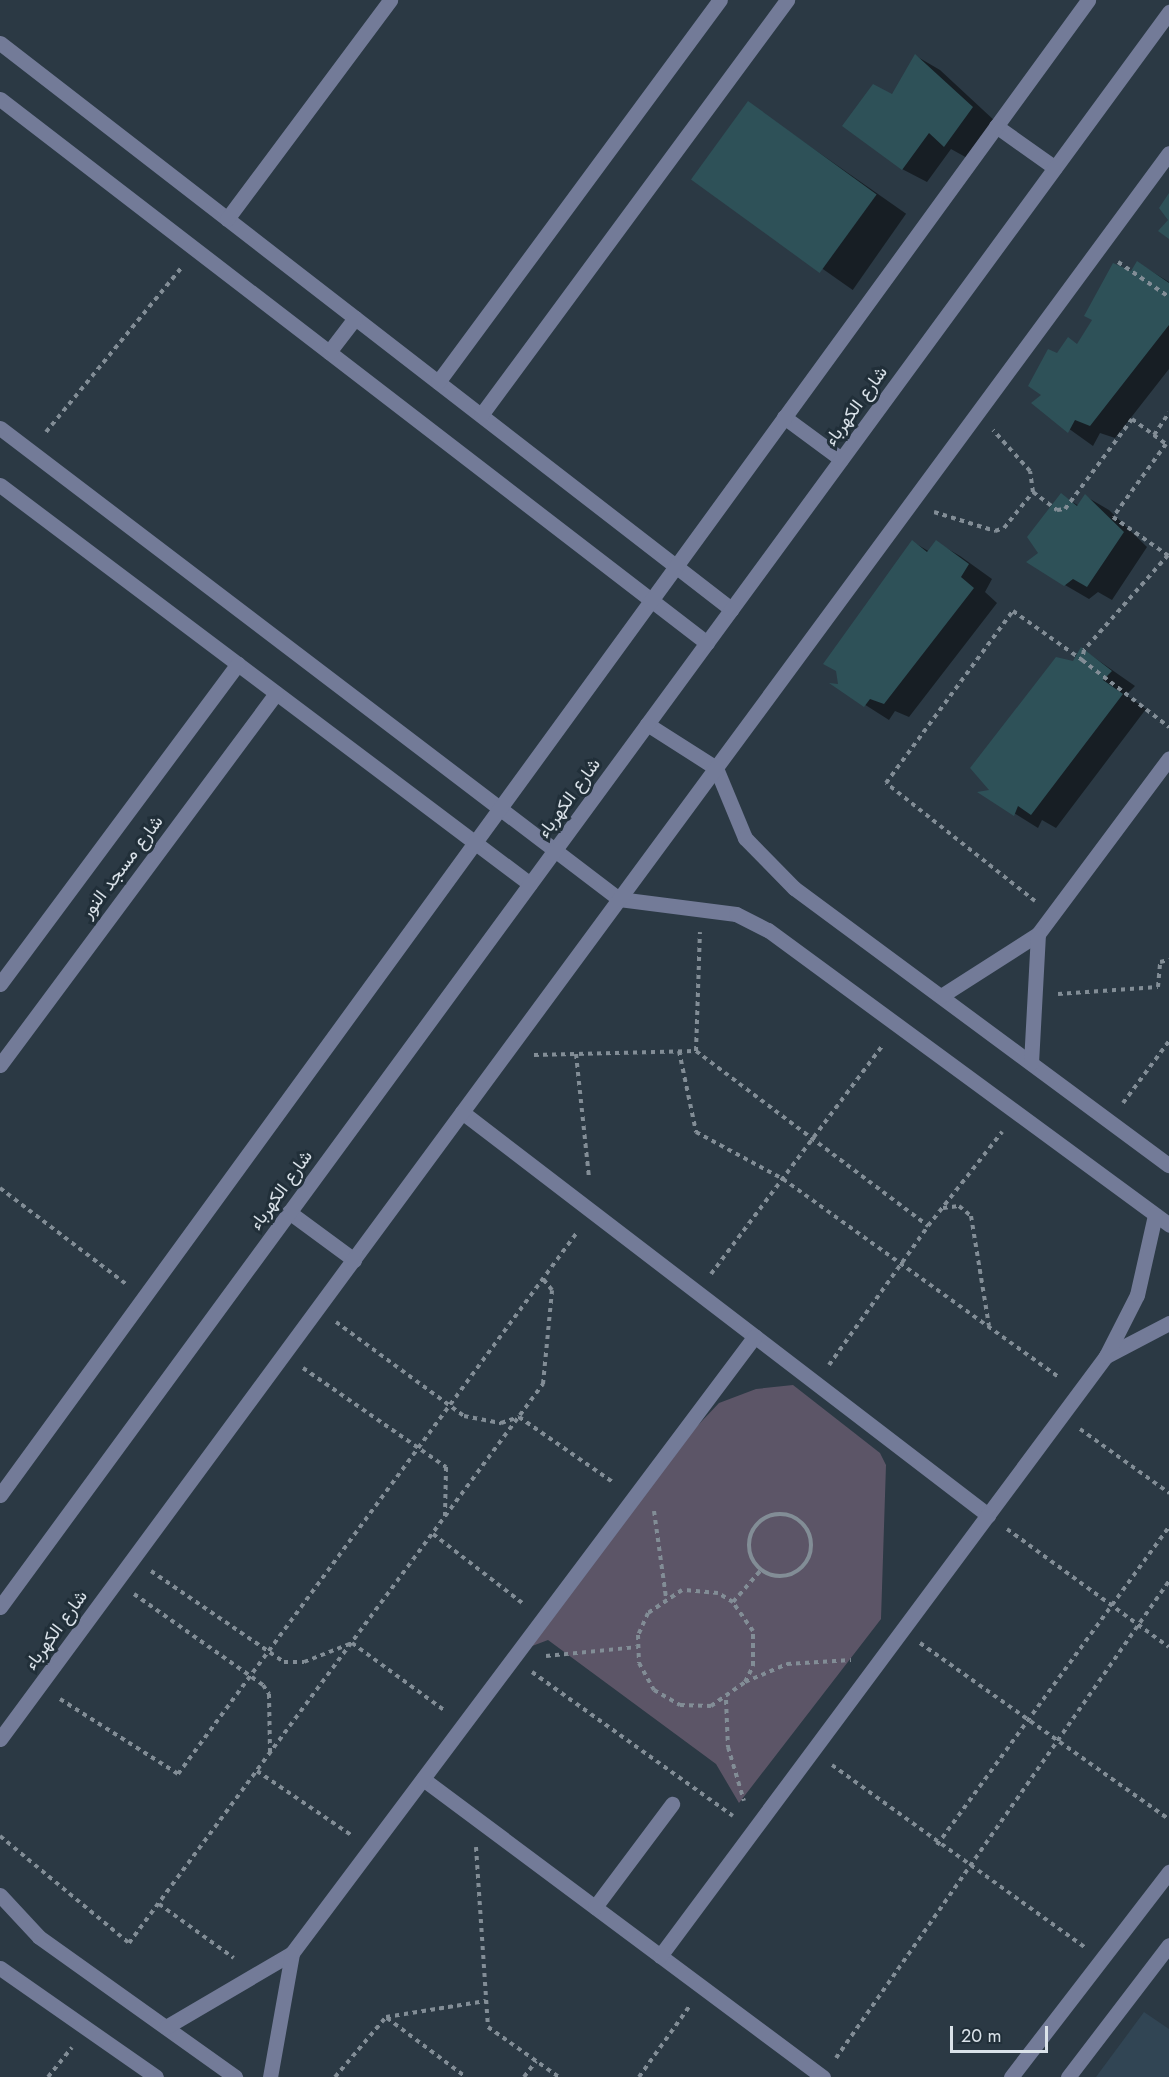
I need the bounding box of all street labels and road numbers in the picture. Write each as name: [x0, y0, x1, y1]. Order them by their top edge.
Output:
street label: شارع الكهرباء: [820, 362, 892, 450]
street label: شارع الكهرباء: [533, 754, 605, 842]
street label: شارع مسجد النور: [76, 811, 168, 923]
street label: شارع الكهرباء: [245, 1146, 317, 1234]
street label: شارع الكهرباء: [20, 1586, 92, 1674]

